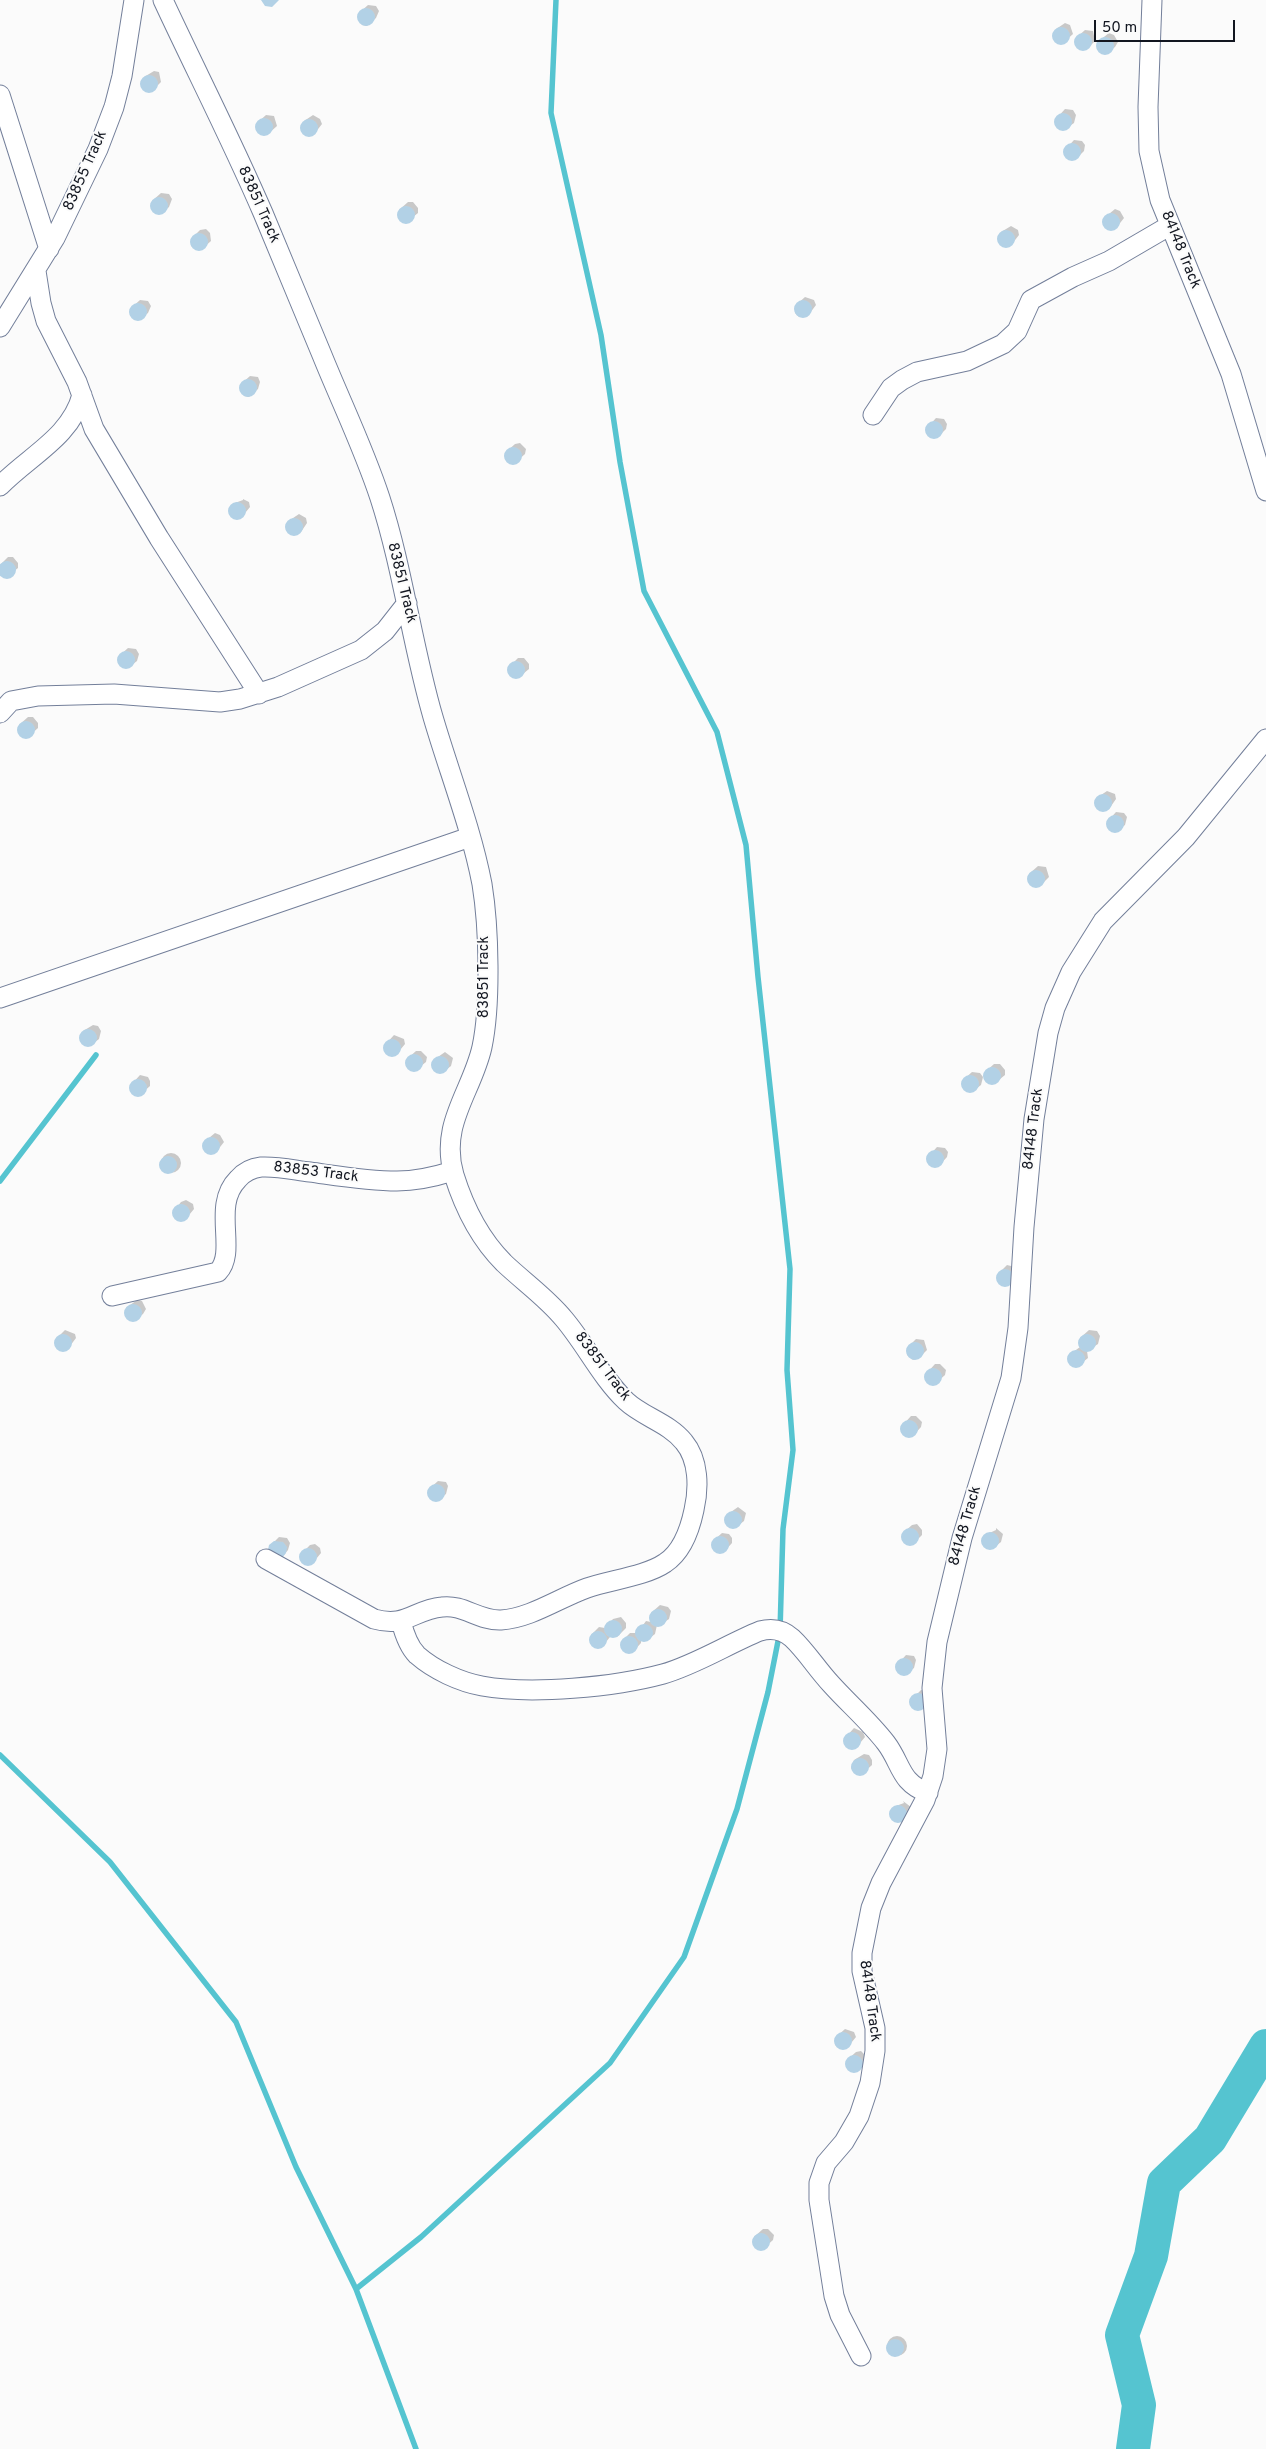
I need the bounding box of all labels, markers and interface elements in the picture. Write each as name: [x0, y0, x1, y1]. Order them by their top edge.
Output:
scale bar: [1096, 10, 1237, 42]
text: 50 m: [1102, 19, 1137, 38]
street label: 83855 Track: [60, 128, 112, 214]
street label: 83851 Track: [233, 164, 283, 246]
street label: 84148 Track: [1156, 208, 1204, 292]
street label: 83851 Track: [382, 541, 420, 625]
street label: 83851 Track: [476, 936, 494, 1018]
street label: 84148 Track: [1020, 1087, 1048, 1171]
street label: 83853 Track: [272, 1159, 360, 1187]
street label: 83851 Track: [570, 1329, 634, 1405]
street label: 84148 Track: [946, 1484, 986, 1568]
street label: 84148 Track: [854, 1959, 884, 2043]

